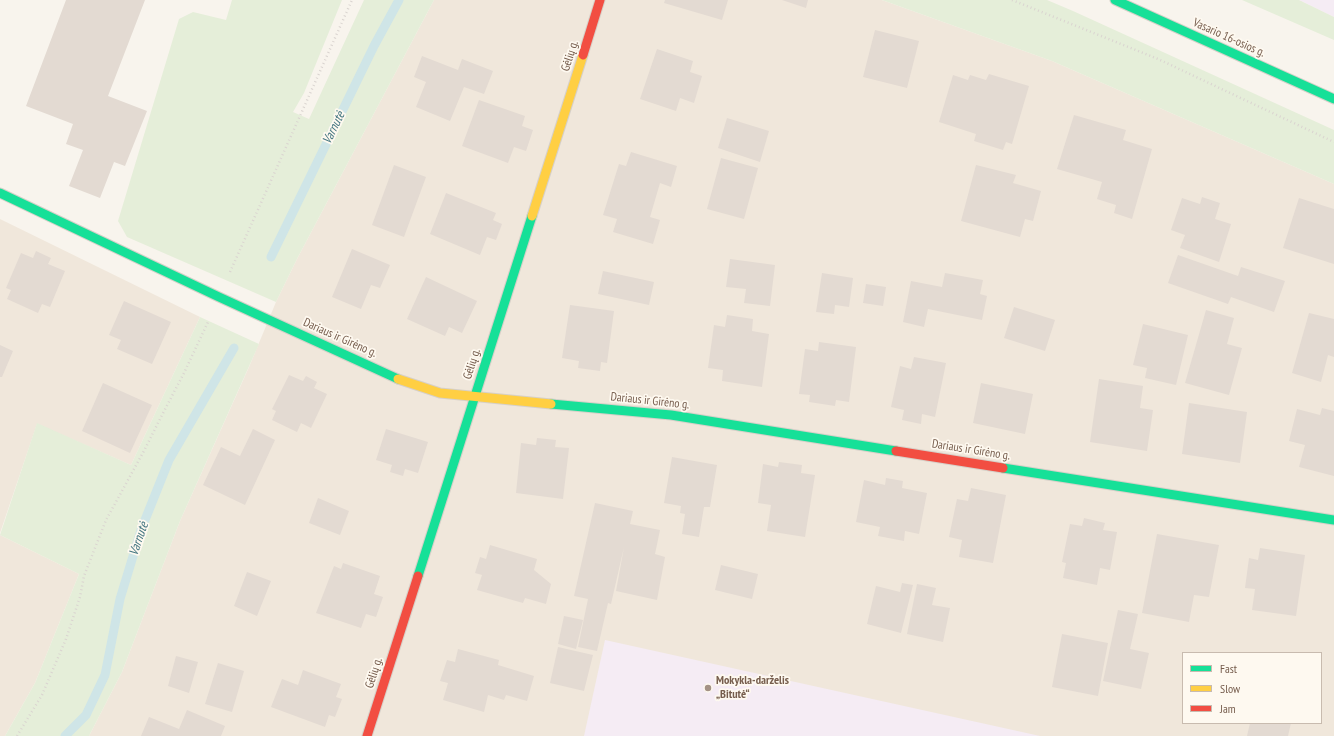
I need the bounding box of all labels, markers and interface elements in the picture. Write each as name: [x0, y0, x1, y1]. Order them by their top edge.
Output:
street label: Vasario 16-osios g.: [1191, 16, 1267, 60]
street label: Gėlių g.: [558, 39, 582, 73]
water label: Varnutė: [319, 109, 349, 147]
street label: Dariaus ir Girėno g.: [301, 315, 379, 361]
street label: Gėlių g.: [460, 347, 484, 381]
street label: Dariaus ir Girėno g.: [610, 390, 690, 412]
street label: Dariaus ir Girėno g.: [931, 437, 1011, 463]
water label: Varnutė: [126, 520, 152, 558]
legend: [1182, 652, 1322, 724]
street label: Gėlių g.: [362, 656, 386, 690]
text: Fast: [1220, 661, 1237, 676]
place label: Mokykla-darželis „Bitutė“: [716, 674, 789, 702]
text: Slow: [1220, 681, 1240, 696]
marker: Mokykla-darželis „Bitutė“: [703, 683, 713, 693]
text: Jam: [1220, 701, 1236, 716]

